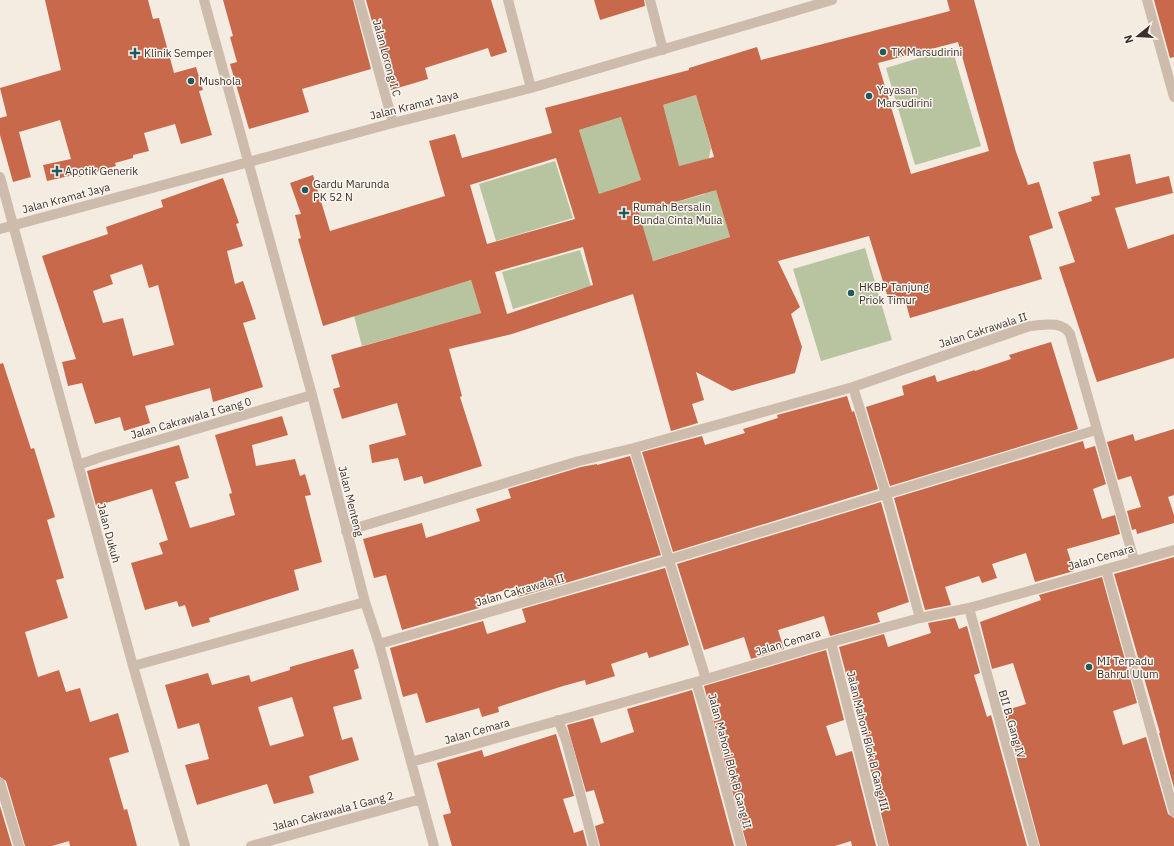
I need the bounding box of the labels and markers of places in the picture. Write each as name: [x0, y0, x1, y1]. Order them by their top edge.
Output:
place label: TK Marsudirini: [891, 45, 962, 59]
place label: Klinik Semper: [144, 46, 213, 60]
marker: Klinik Semper: [129, 47, 141, 59]
marker: TK Marsudirini: [878, 47, 888, 57]
place label: Mushola: [199, 74, 241, 88]
marker: Mushola: [186, 76, 196, 86]
place label: Yayasan Marsudirini: [877, 83, 932, 110]
marker: Yayasan Marsudirini: [864, 91, 874, 101]
place label: Apotik Generik: [65, 164, 138, 178]
marker: Apotik Generik: [52, 166, 62, 176]
place label: Gardu Marunda PK 52 N: [313, 177, 389, 204]
marker: Gardu Marunda PK 52 N: [300, 185, 310, 195]
place label: Rumah Bersalin Bunda Cinta Mulia: [633, 200, 723, 227]
marker: Rumah Bersalin Bunda Cinta Mulia: [618, 207, 630, 219]
place label: HKBP Tanjung Priok Timur: [859, 280, 929, 307]
marker: HKBP Tanjung Priok Timur: [846, 288, 856, 298]
place label: MI Terpadu Bahrul Ulum: [1097, 654, 1158, 681]
marker: MI Terpadu Bahrul Ulum: [1084, 662, 1094, 672]

